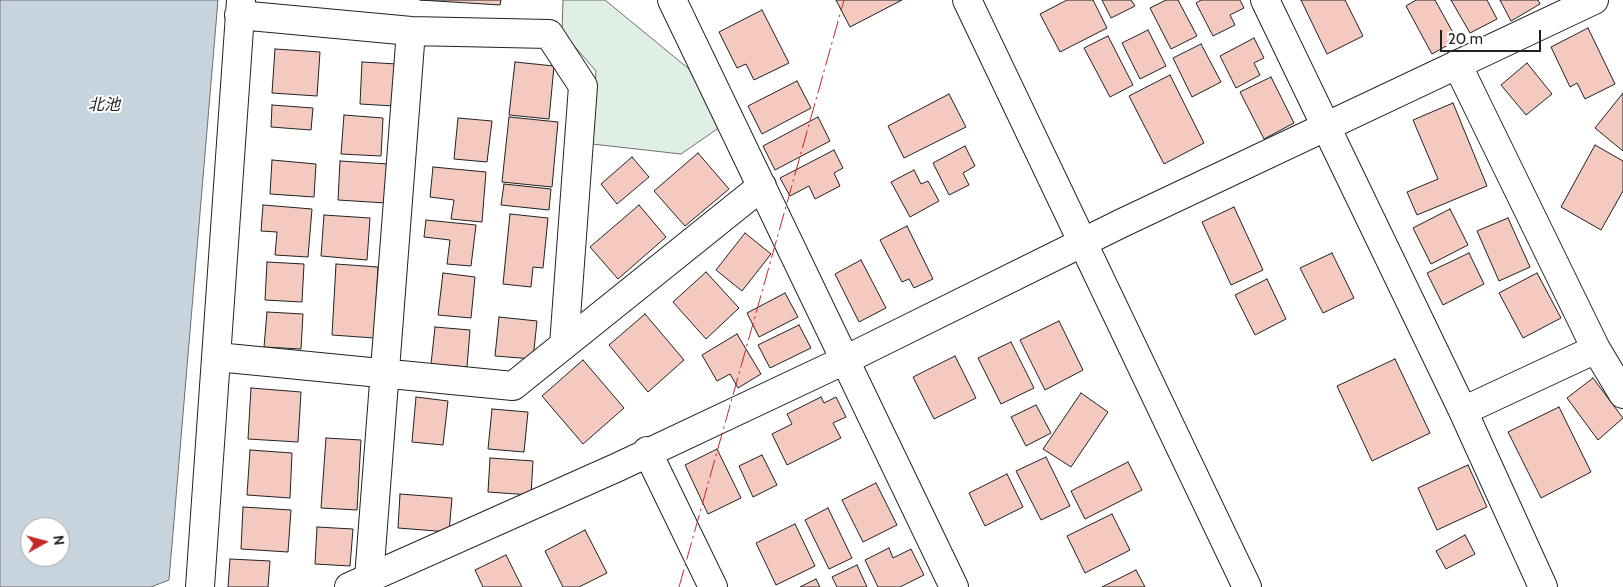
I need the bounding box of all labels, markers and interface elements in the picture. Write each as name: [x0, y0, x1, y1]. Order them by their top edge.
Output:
scale bar: [1443, 20, 1544, 52]
text: 20 m: [1448, 30, 1483, 48]
water label: 北池: [88, 95, 120, 115]
north arrow: [20, 517, 70, 567]
text: N: [49, 534, 68, 546]

